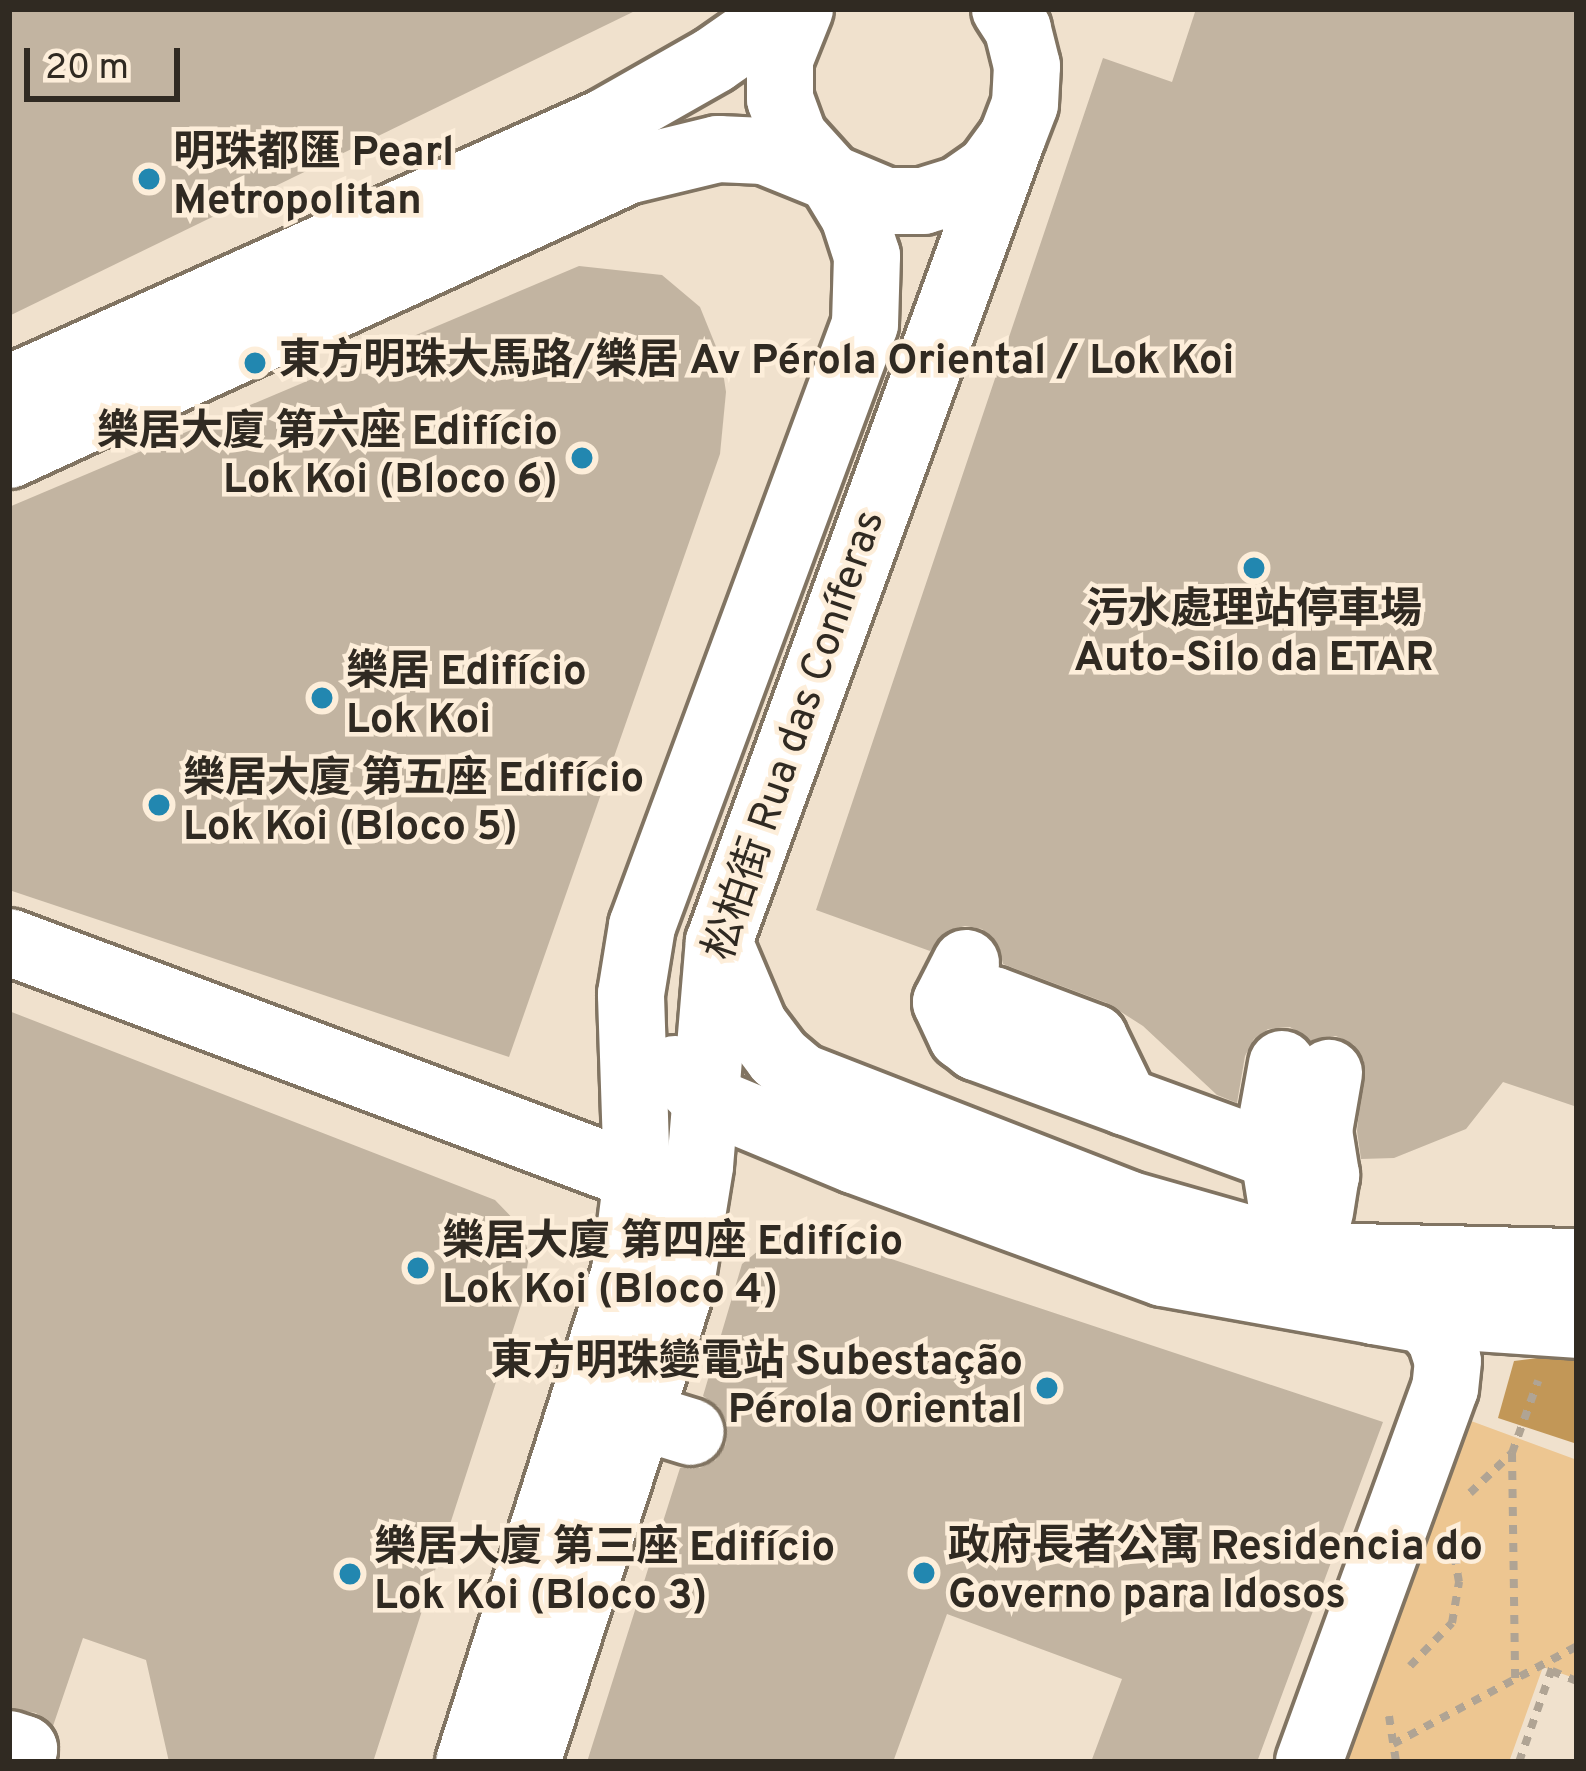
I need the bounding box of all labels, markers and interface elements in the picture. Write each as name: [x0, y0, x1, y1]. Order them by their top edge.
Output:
scale bar: [30, 24, 186, 98]
text: 20 m: [45, 46, 129, 92]
place label: 明珠都匯 Pearl Metropolitan: [173, 130, 454, 228]
marker: 明珠都匯 Pearl Metropolitan: [136, 166, 162, 192]
place label: 東方明珠大馬路/樂居 Av Pérola Oriental / Lok Koi: [279, 338, 1234, 388]
marker: 東方明珠大馬路/樂居 Av Pérola Oriental / Lok Koi: [242, 350, 268, 376]
place label: 樂居大廈 第六座 Edifício Lok Koi (Bloco 6): [97, 409, 558, 508]
marker: 樂居大廈 第六座 Edifício Lok Koi (Bloco 6): [569, 445, 595, 471]
street label: 松柏街 Rua das Coníferas: [696, 504, 898, 968]
marker: 污水處理站停車場 Auto-Silo da ETAR: [1241, 555, 1267, 581]
place label: 污水處理站停車場 Auto-Silo da ETAR: [1074, 587, 1434, 686]
place label: 樂居 Edifício Lok Koi: [346, 649, 587, 748]
marker: 樂居 Edifício Lok Koi: [309, 685, 335, 711]
place label: 樂居大廈 第五座 Edifício Lok Koi (Bloco 5): [183, 756, 644, 854]
marker: 樂居大廈 第五座 Edifício Lok Koi (Bloco 5): [146, 792, 172, 818]
place label: 樂居大廈 第四座 Edifício Lok Koi (Bloco 4): [442, 1219, 903, 1318]
marker: 樂居大廈 第四座 Edifício Lok Koi (Bloco 4): [405, 1255, 431, 1281]
place label: 東方明珠變電站 Subestação Pérola Oriental: [491, 1339, 1023, 1438]
marker: 東方明珠變電站 Subestação Pérola Oriental: [1034, 1375, 1060, 1401]
place label: 政府長者公寓 Residencia do Governo para Idosos: [948, 1524, 1483, 1622]
place label: 樂居大廈 第三座 Edifício Lok Koi (Bloco 3): [374, 1525, 835, 1624]
marker: 政府長者公寓 Residencia do Governo para Idosos: [911, 1560, 937, 1586]
marker: 樂居大廈 第三座 Edifício Lok Koi (Bloco 3): [337, 1561, 363, 1587]

